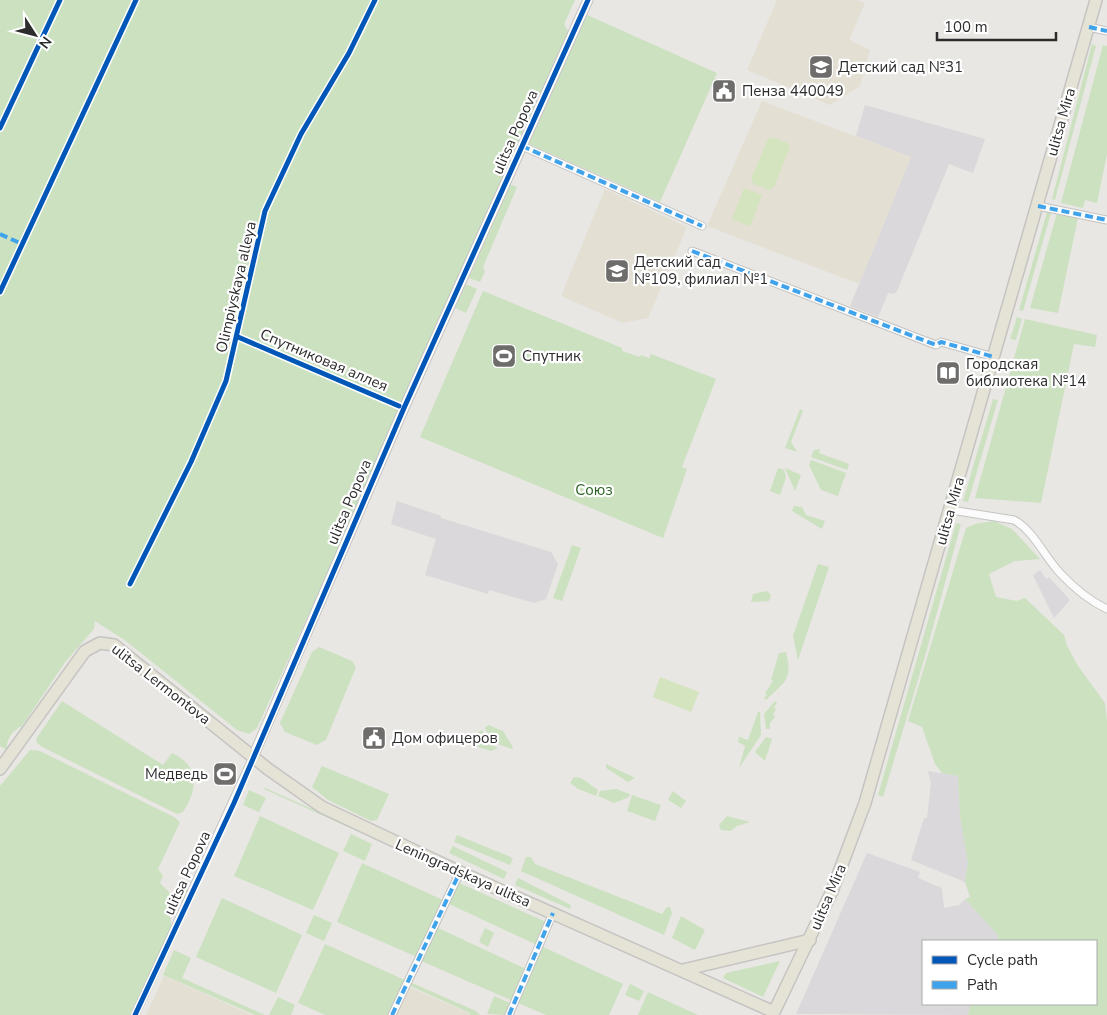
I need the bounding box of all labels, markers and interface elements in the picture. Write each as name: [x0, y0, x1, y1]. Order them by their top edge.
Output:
north arrow: [10, 10, 60, 60]
scale bar: [937, 10, 1056, 42]
text: 100 m: [944, 17, 988, 37]
text: N: [34, 33, 56, 52]
school or university icon: Детский сад №31: [808, 54, 834, 80]
place label: Детский сад №31: [838, 57, 963, 77]
public building icon: Пенза 440049: [711, 78, 737, 104]
place label: Пенза 440049: [742, 81, 844, 101]
street label: ulitsa Mira: [1042, 86, 1080, 158]
street label: ulitsa Popova: [487, 87, 543, 177]
street label: Olimpiyskaya alleya: [211, 219, 261, 355]
place label: Детский сад №109, филиал №1: [634, 252, 768, 289]
school or university icon: Детский сад №109, филиал №1: [604, 258, 630, 284]
street label: Спутниковая аллея: [257, 324, 391, 396]
sports icon: Спутник: [491, 343, 517, 369]
place label: Спутник: [522, 346, 581, 366]
place label: Городская библиотека №14: [966, 354, 1086, 391]
library icon: Городская библиотека №14: [935, 360, 961, 386]
street label: ulitsa Popova: [322, 456, 376, 548]
street label: ulitsa Mira: [931, 475, 969, 547]
park label: Союз: [575, 480, 613, 500]
street label: ulitsa Lermontova: [107, 639, 215, 729]
public building icon: Дом офицеров: [361, 725, 387, 751]
place label: Дом офицеров: [392, 728, 498, 748]
sports icon: Медведь: [212, 761, 238, 787]
place label: Медведь: [145, 764, 208, 784]
street label: ulitsa Popova: [159, 828, 215, 918]
street label: Leningradskaya ulitsa: [392, 834, 534, 912]
street label: ulitsa Mira: [805, 861, 851, 933]
legend: [922, 940, 1097, 1005]
text: Cycle path: [967, 950, 1038, 970]
text: Path: [967, 975, 998, 995]

